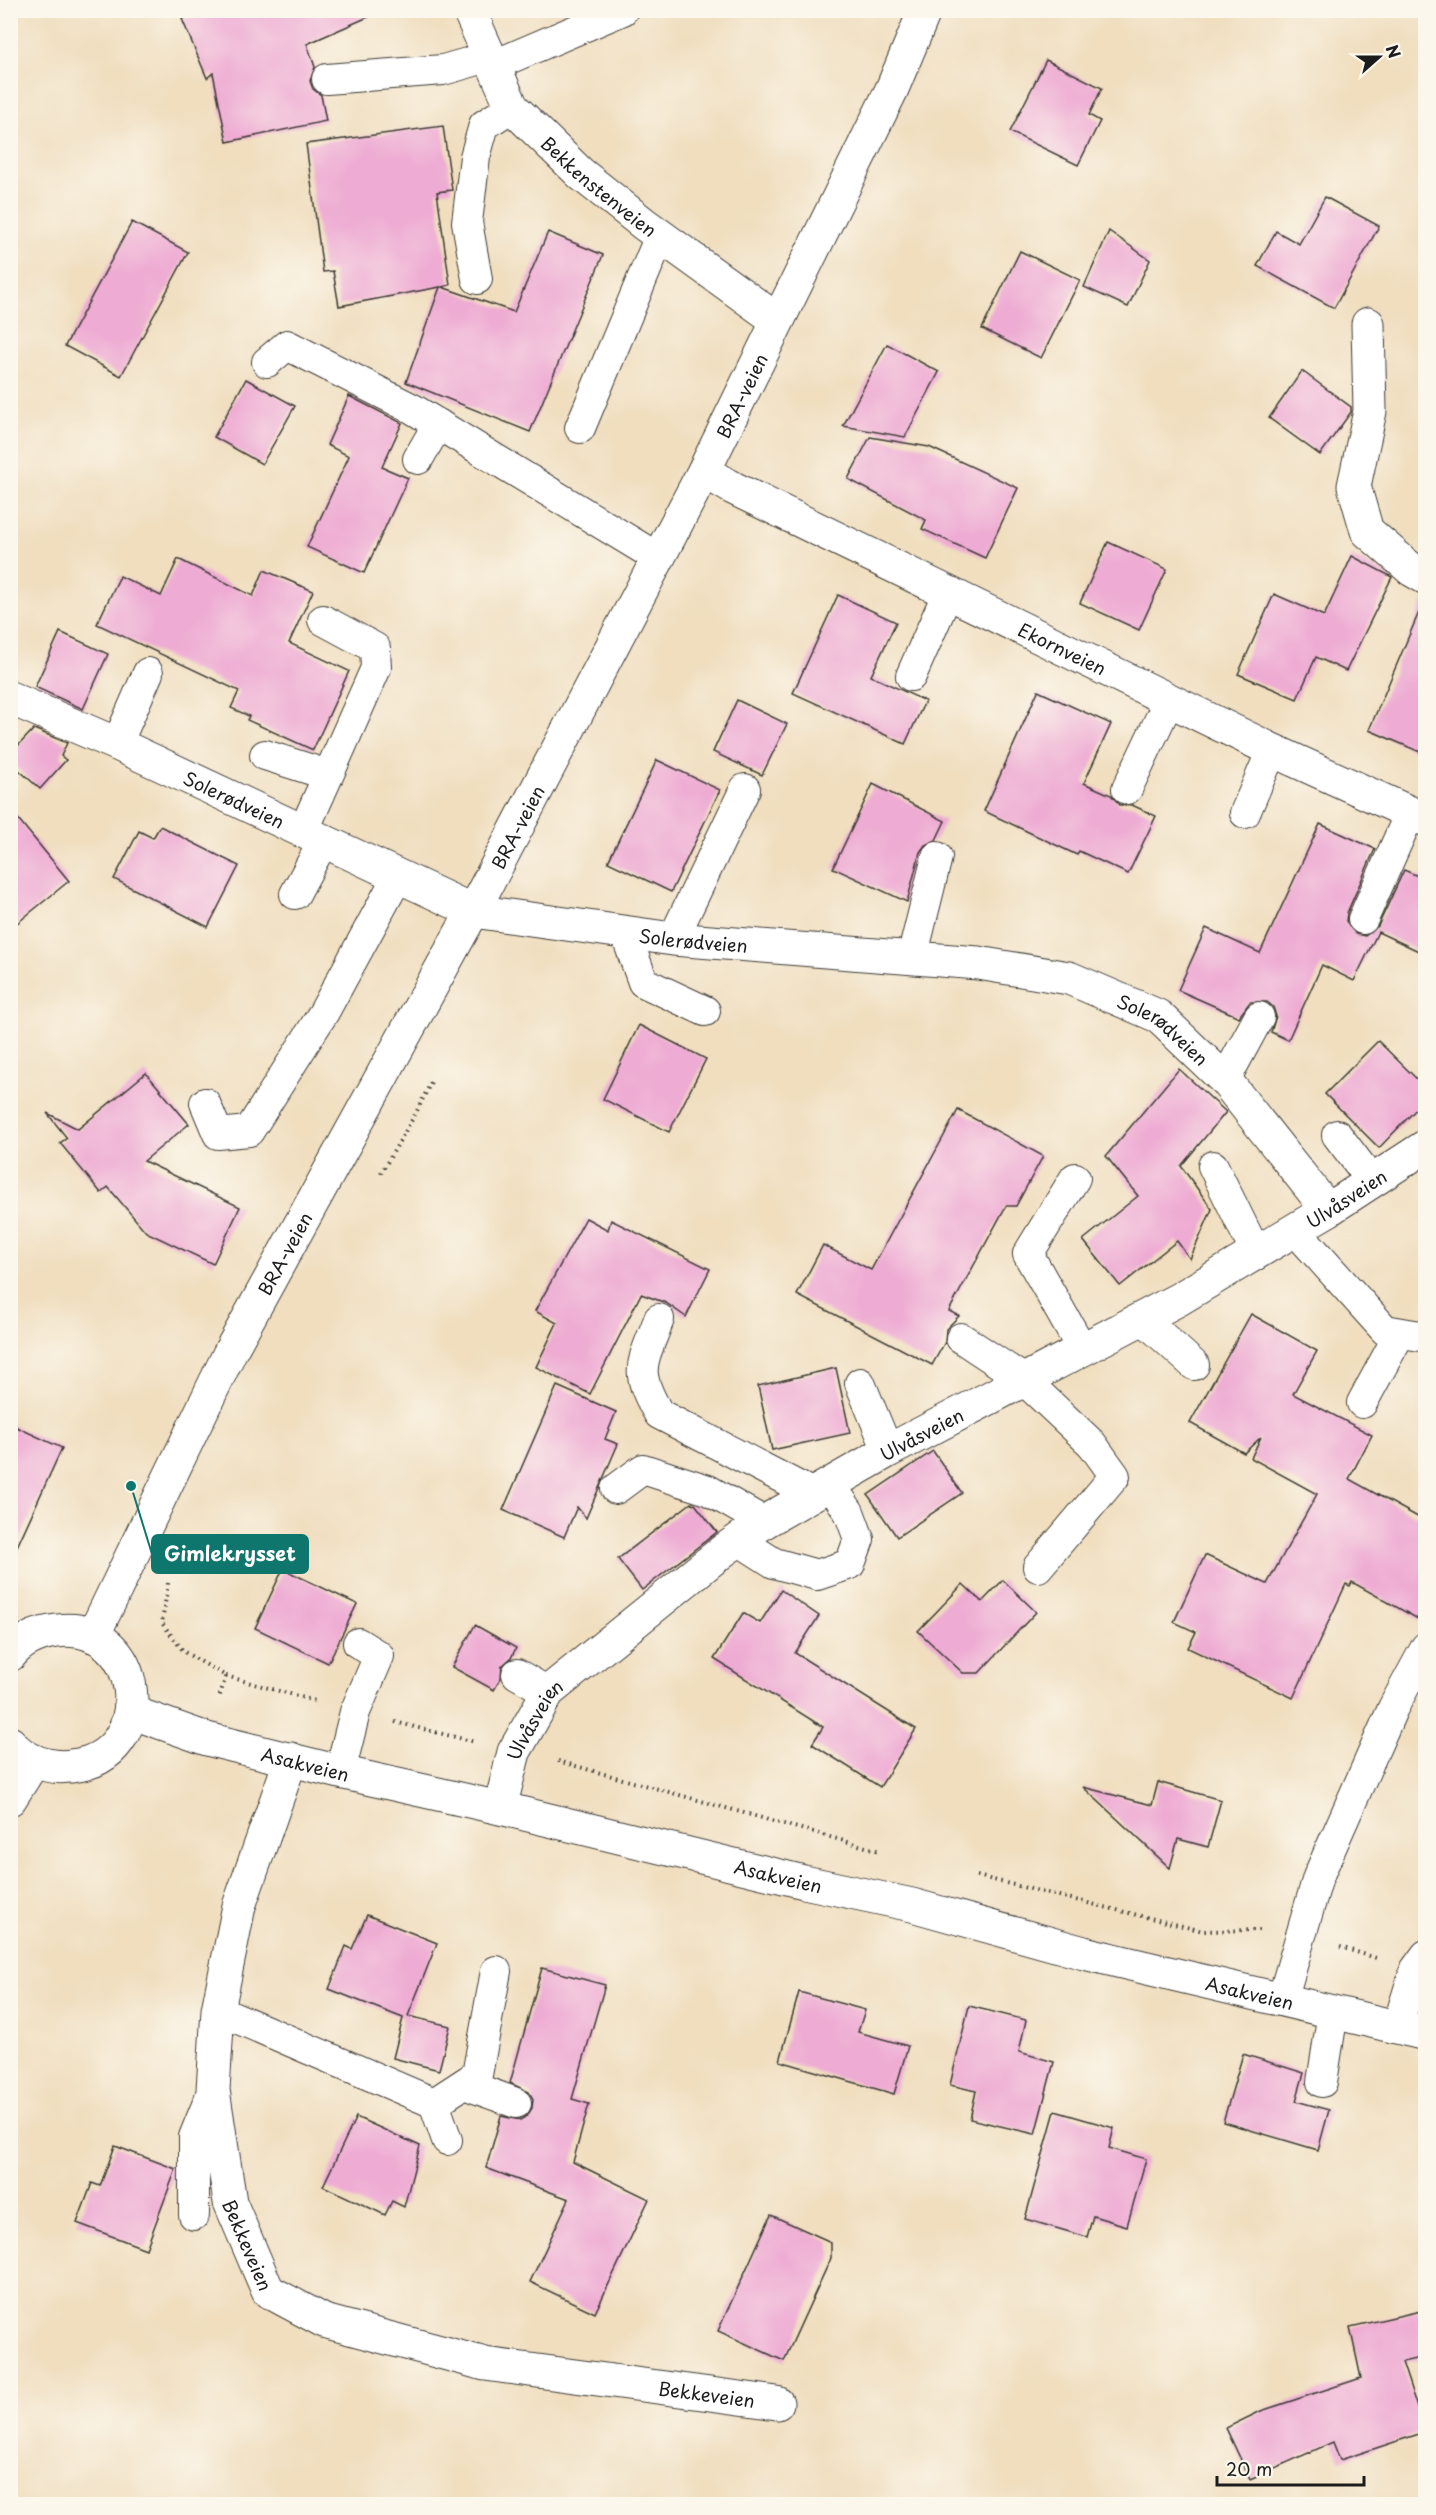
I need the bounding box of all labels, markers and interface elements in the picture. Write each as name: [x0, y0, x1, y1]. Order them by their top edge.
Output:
north arrow: [1349, 27, 1409, 87]
text: N: [1380, 41, 1407, 61]
street label: Bekkenstenveien: [536, 129, 663, 243]
street label: BRA-veien: [709, 349, 773, 442]
street label: Ekornveien: [1014, 615, 1111, 681]
street label: Solerødveien: [179, 764, 289, 834]
street label: BRA-veien: [484, 780, 550, 873]
street label: Solerødveien: [637, 921, 749, 958]
street label: Solerødveien: [1113, 987, 1215, 1071]
street label: Ulvåsveien: [1300, 1162, 1392, 1234]
street label: BRA-veien: [250, 1207, 318, 1300]
street label: Ulvåsveien: [874, 1401, 968, 1467]
callout: Gimlekrysset: [152, 1535, 308, 1573]
text: Gimlekrysset: [164, 1538, 296, 1568]
street label: Ulvåsveien: [499, 1672, 568, 1762]
street label: Asakveien: [259, 1740, 352, 1787]
street label: Asakveien: [732, 1852, 824, 1899]
street label: Asakveien: [1203, 1969, 1296, 2016]
street label: Bekkeveien: [217, 2195, 280, 2295]
street label: Bekkeveien: [657, 2374, 757, 2413]
scale bar: [1217, 2449, 1364, 2487]
text: 20 m: [1226, 2455, 1272, 2482]

